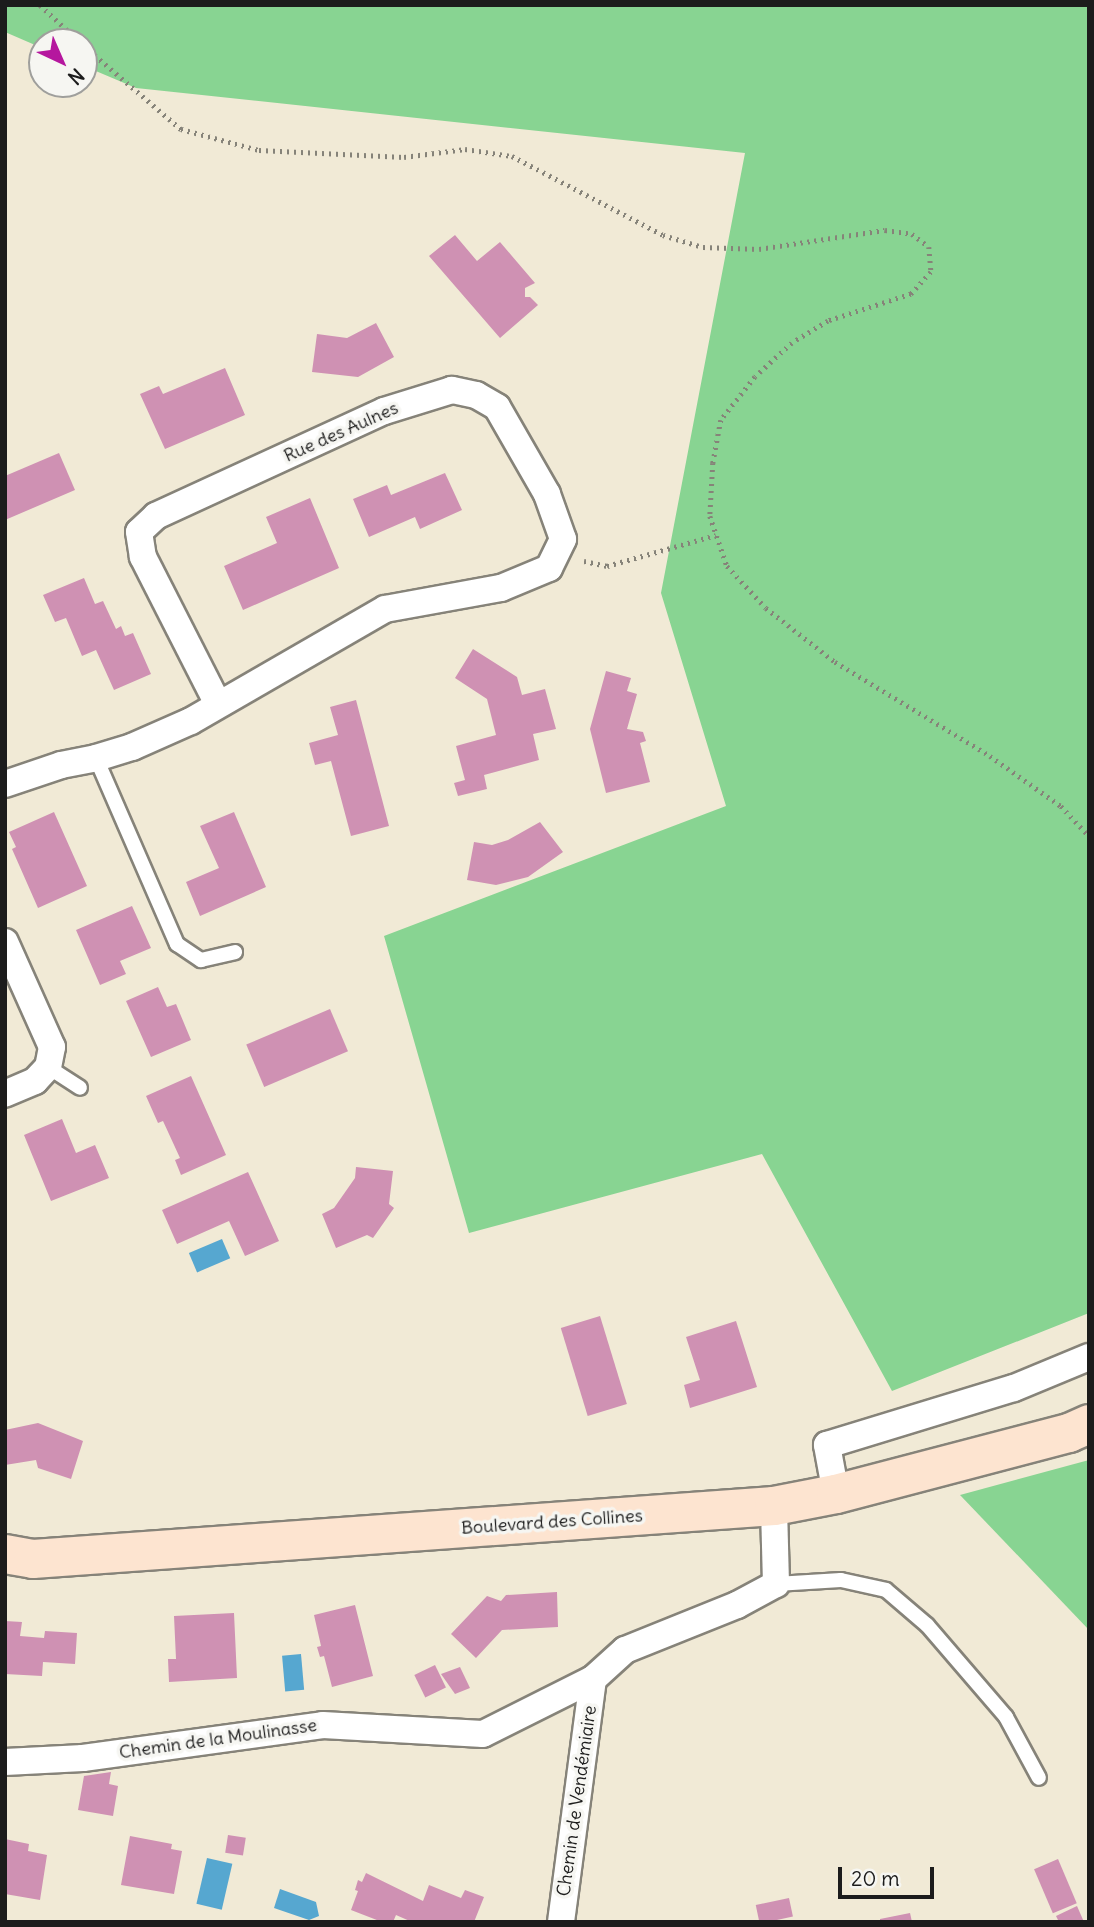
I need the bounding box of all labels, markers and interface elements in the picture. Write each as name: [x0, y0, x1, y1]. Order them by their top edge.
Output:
north arrow: [28, 28, 98, 98]
text: N: [63, 63, 89, 90]
street label: Rue des Aulnes: [281, 397, 401, 467]
street label: Boulevard des Collines: [460, 1505, 644, 1539]
street label: Chemin de Vendémiaire: [553, 1704, 601, 1898]
street label: Chemin de la Moulinasse: [118, 1714, 318, 1764]
scale bar: [842, 1854, 938, 1898]
text: 20 m: [851, 1865, 900, 1892]

